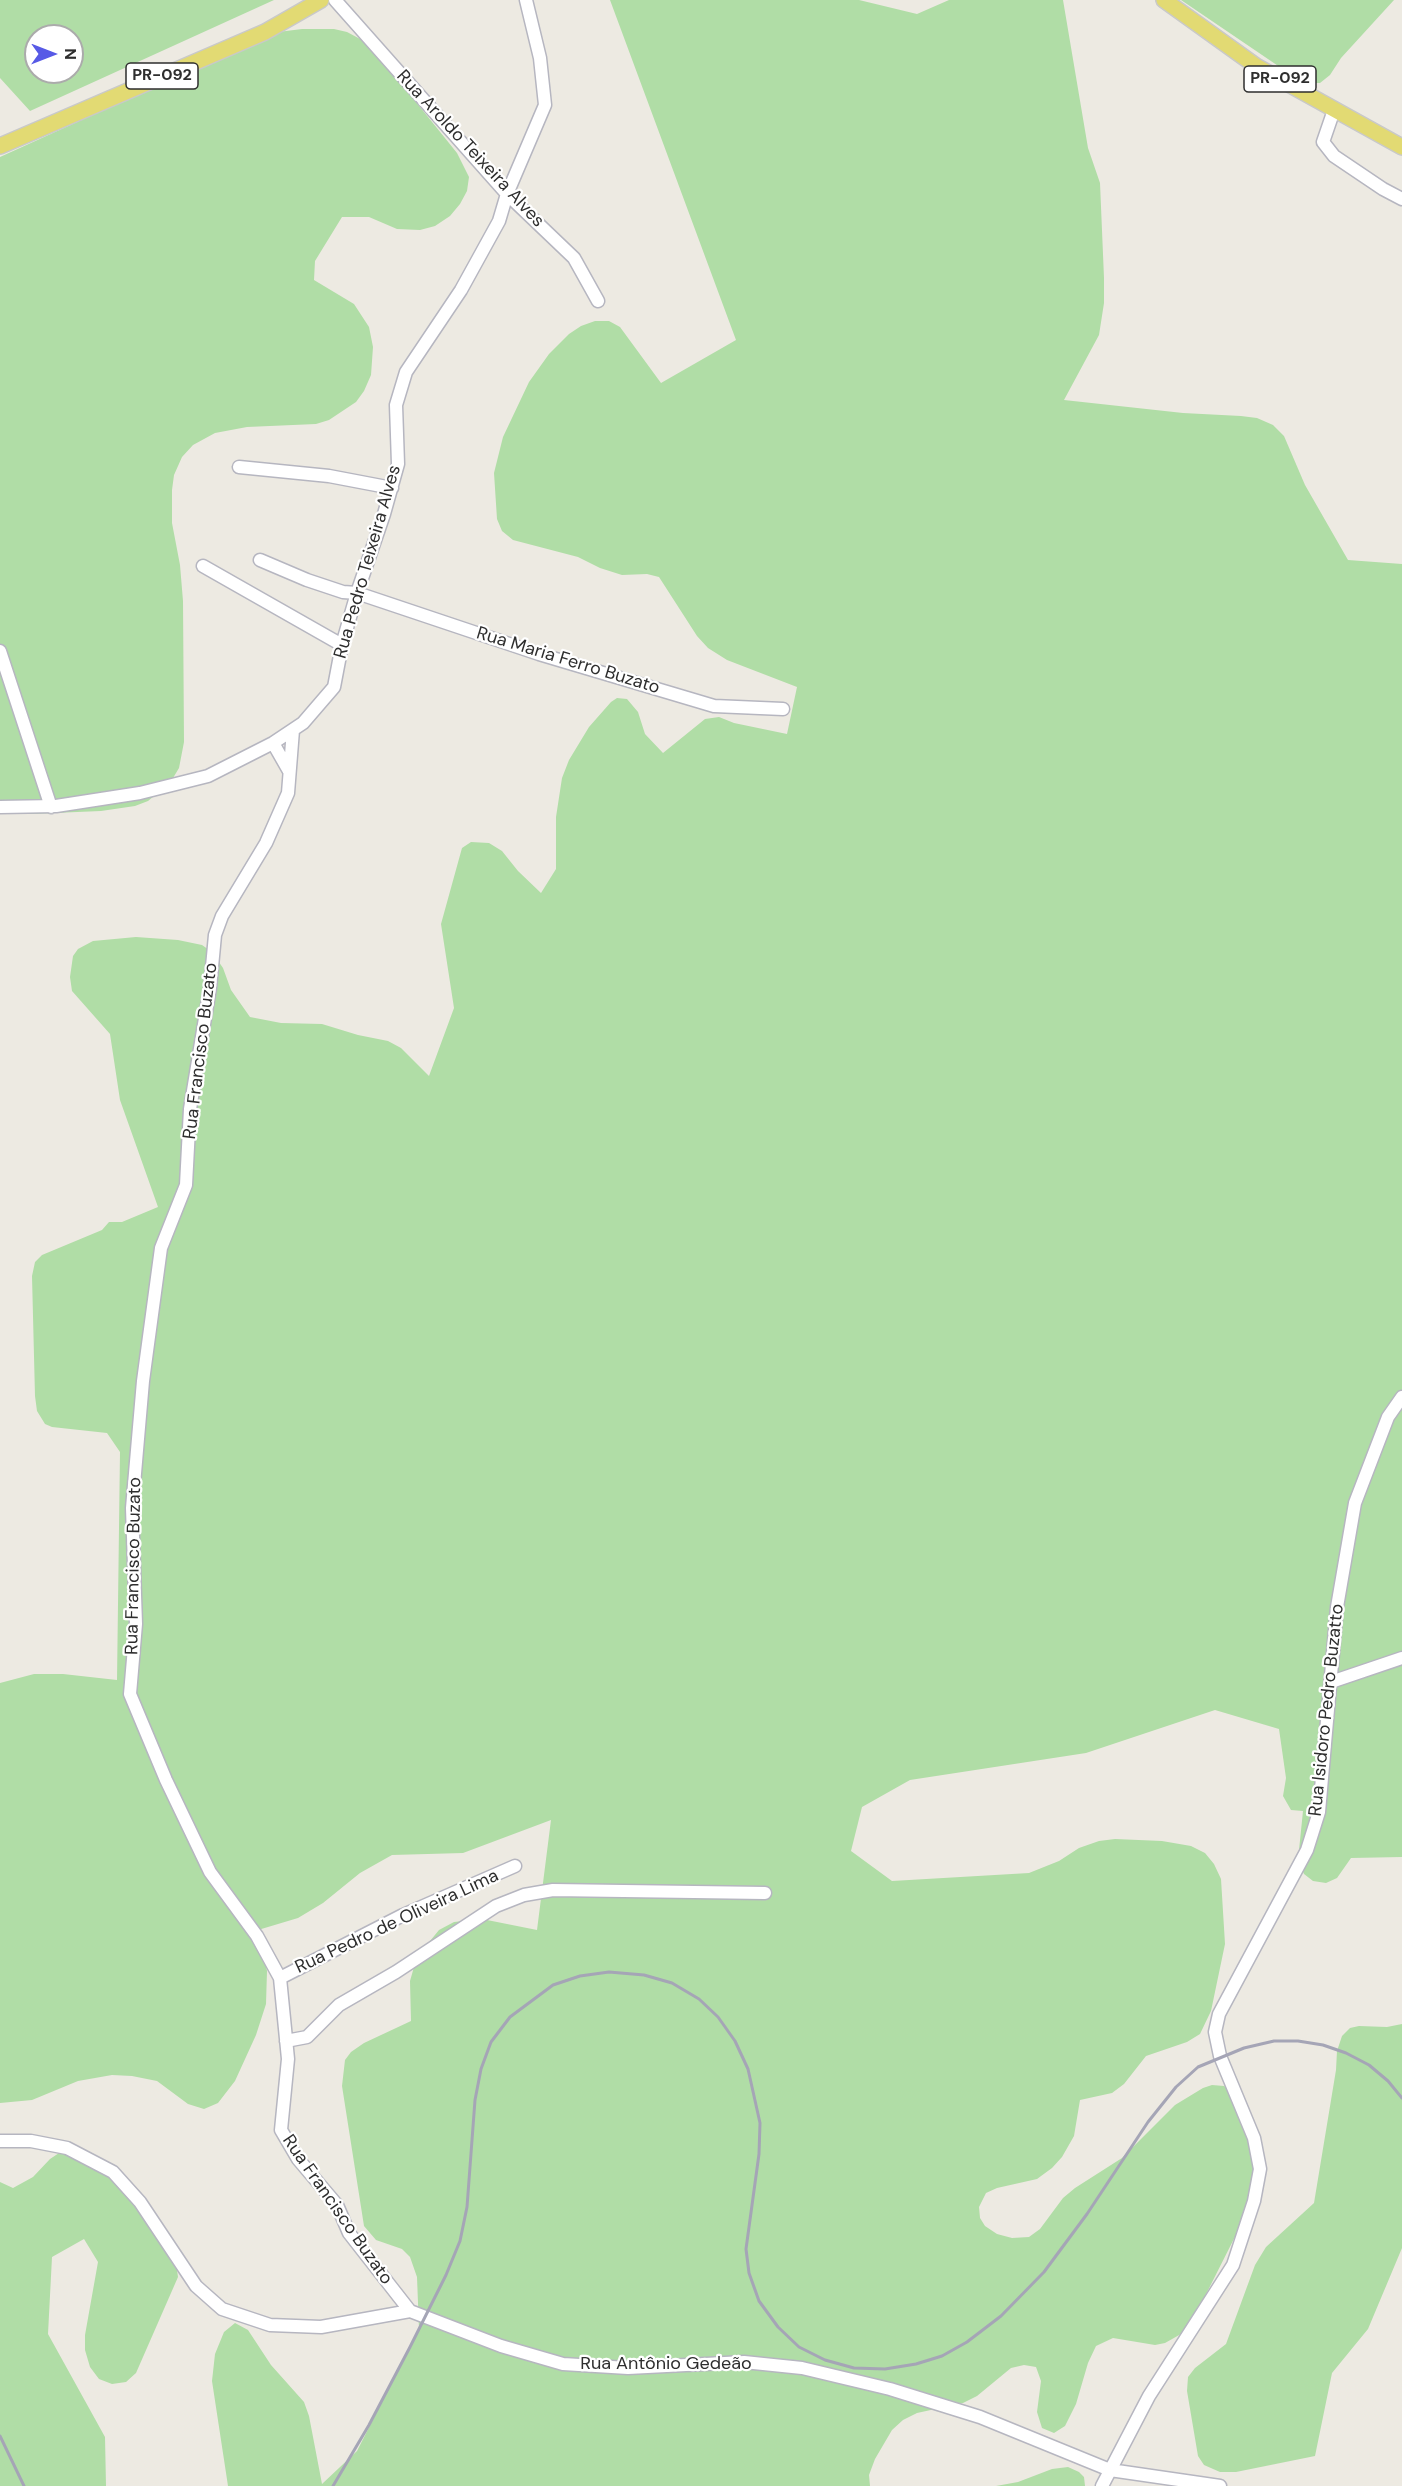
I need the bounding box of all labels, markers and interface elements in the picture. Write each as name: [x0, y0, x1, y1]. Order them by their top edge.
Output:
north arrow: [24, 24, 84, 84]
text: N: [60, 48, 81, 60]
road number: PR-092: [126, 63, 198, 89]
street label: Rua Aroldo Teixeira Alves: [392, 66, 548, 232]
road number: PR-092: [1244, 66, 1316, 92]
street label: Rua Pedro Teixeira Alves: [330, 463, 406, 661]
street label: Rua Maria Ferro Buzato: [474, 623, 662, 699]
street label: Rua Francisco Buzato: [179, 961, 223, 1141]
street label: Rua Francisco Buzato: [122, 1477, 146, 1655]
street label: Rua Isidoro Pedro Buzatto: [1305, 1603, 1349, 1817]
street label: Rua Pedro de Oliveira Lima: [292, 1865, 502, 1979]
street label: Rua Francisco Buzato: [277, 2131, 397, 2289]
street label: Rua Antônio Gedeão: [580, 2353, 752, 2375]

